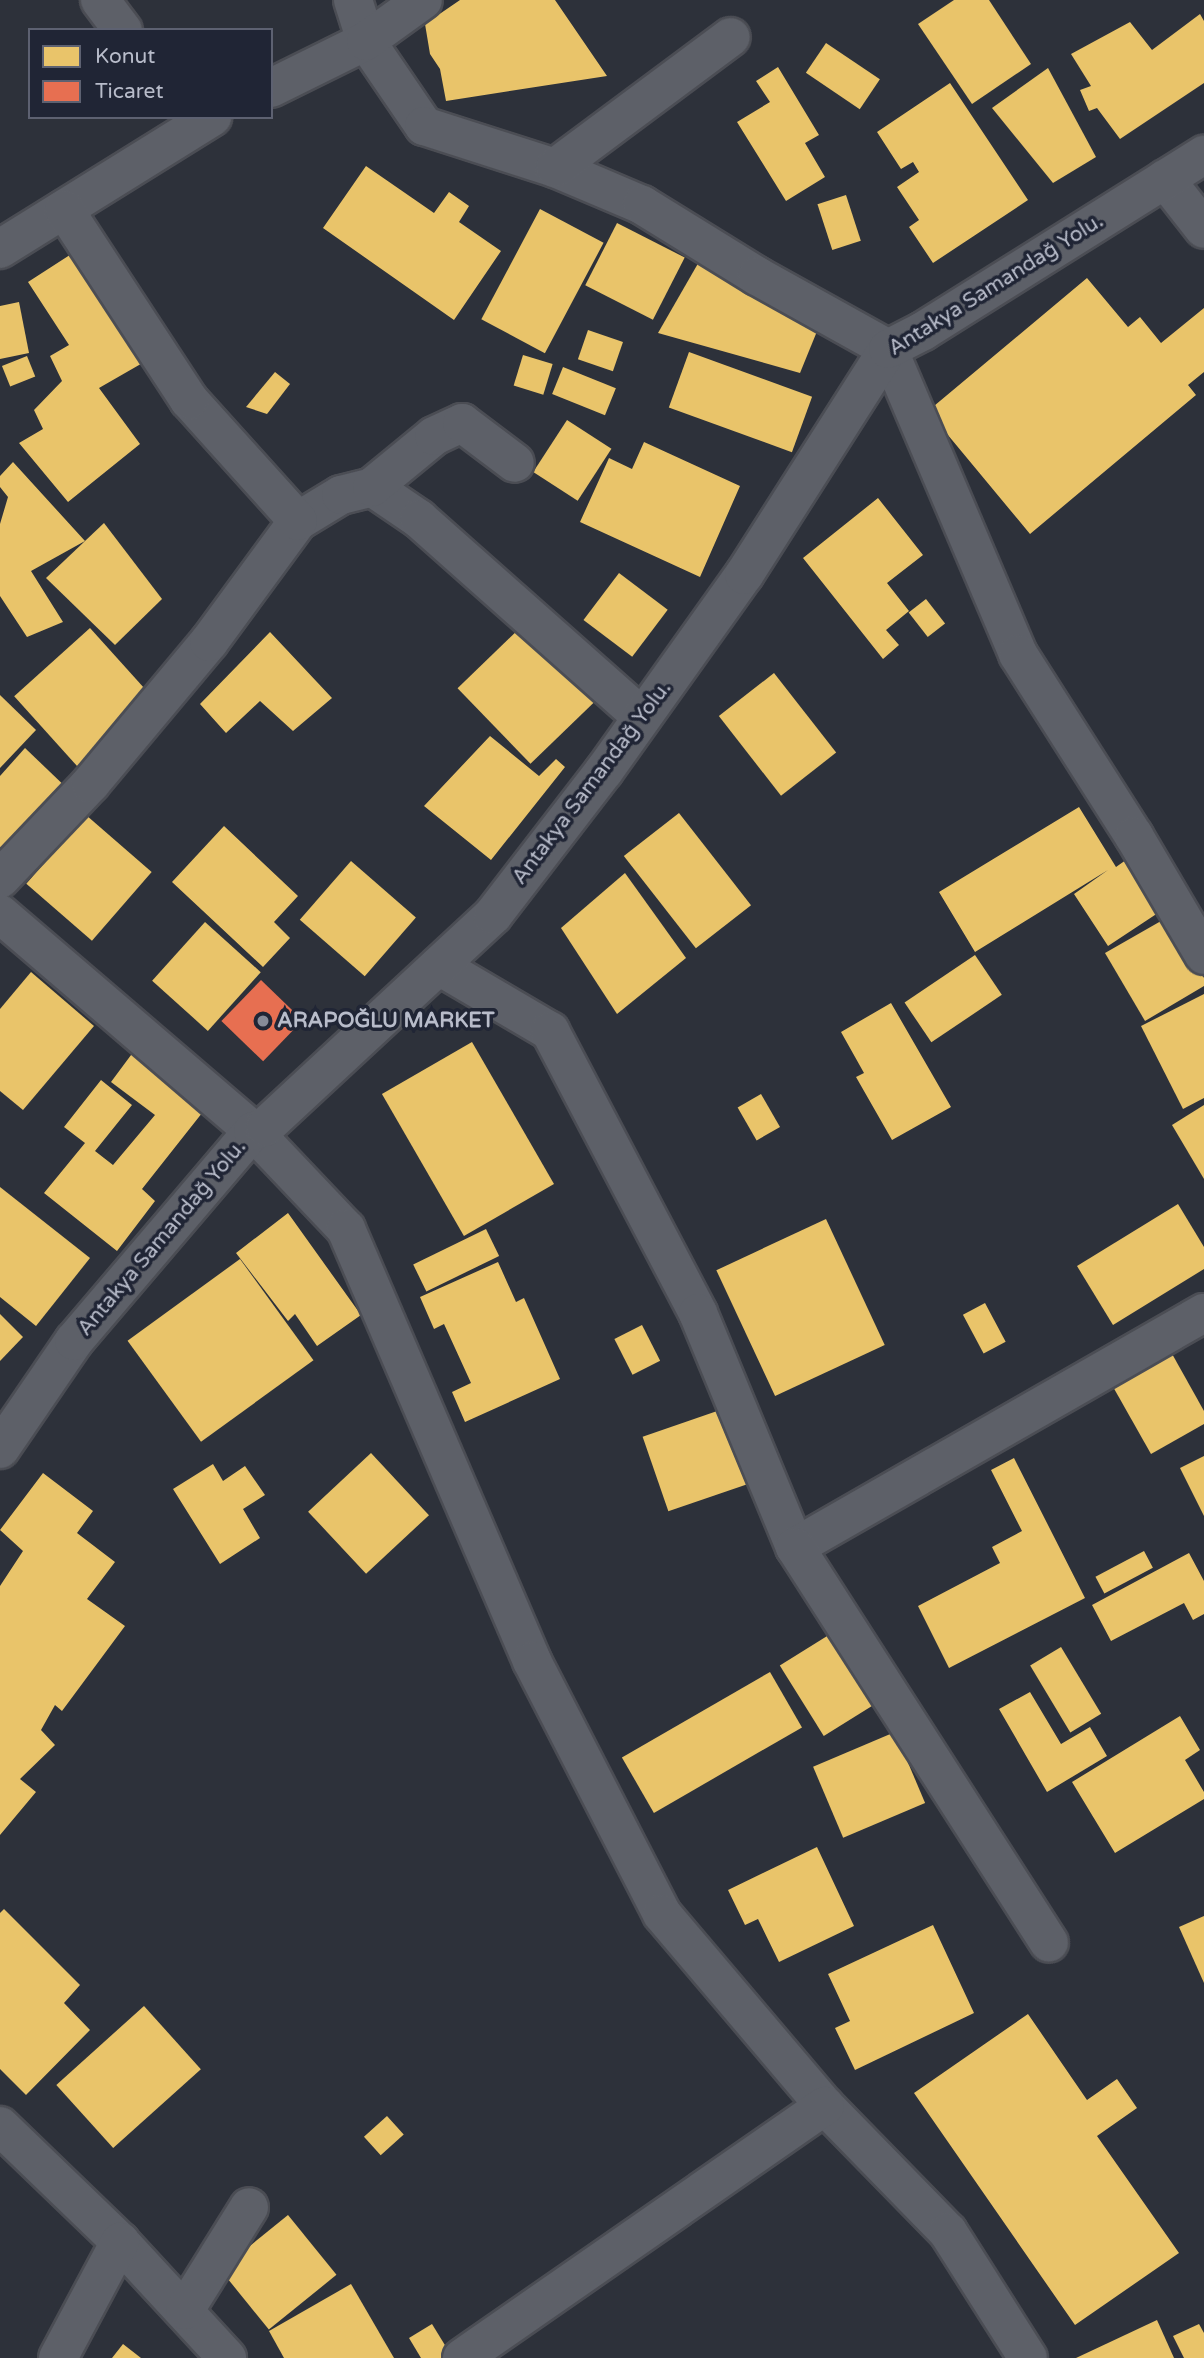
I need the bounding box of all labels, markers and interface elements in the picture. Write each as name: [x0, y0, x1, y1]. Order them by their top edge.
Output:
legend: [28, 28, 273, 119]
text: Konut: [95, 44, 155, 69]
text: Ticaret: [95, 79, 163, 104]
street label: Antakya Samandağ Yolu.: [884, 209, 1108, 361]
street label: Antakya Samandağ Yolu.: [507, 676, 677, 890]
place label: ARAPOĞLU MARKET: [277, 1008, 495, 1034]
marker: ARAPOĞLU MARKET: [255, 1013, 271, 1029]
street label: Antakya Samandağ Yolu.: [73, 1135, 251, 1341]

